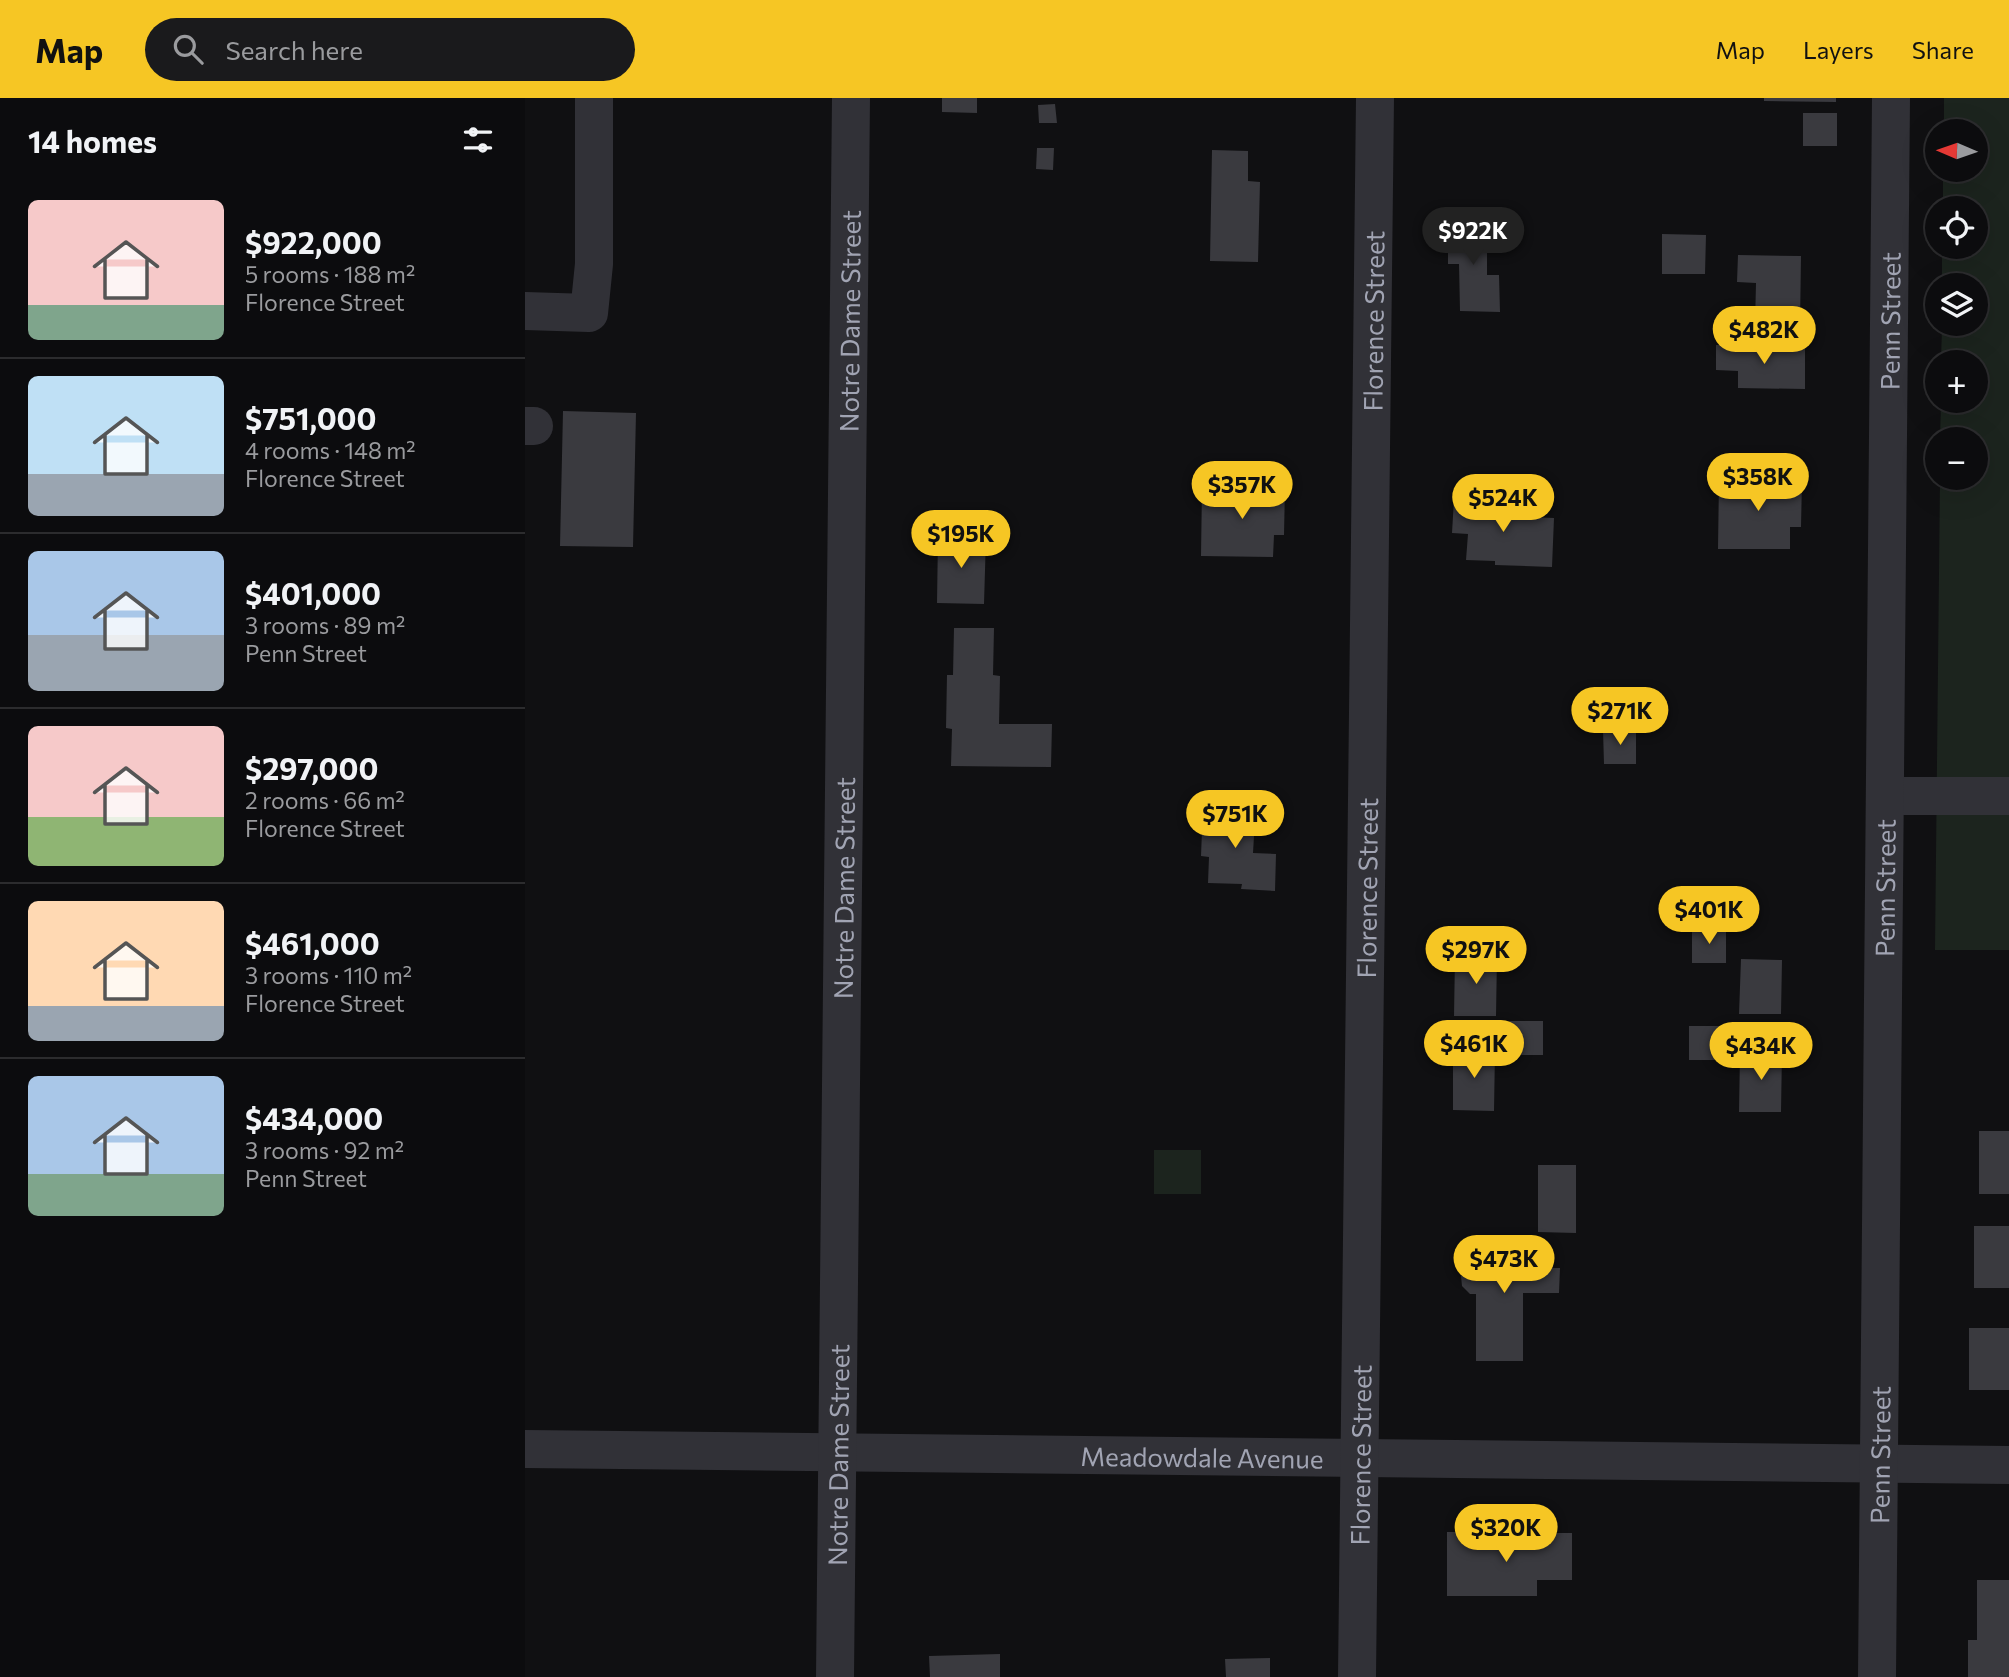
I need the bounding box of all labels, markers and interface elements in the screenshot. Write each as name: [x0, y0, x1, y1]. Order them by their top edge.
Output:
search box: [145, 18, 635, 81]
text: Map: [35, 29, 103, 70]
icon: search: [169, 30, 207, 68]
text: Search here: [225, 34, 363, 65]
text: Map: [1716, 35, 1765, 64]
text: Layers: [1803, 35, 1874, 64]
text: Share: [1912, 35, 1974, 64]
north arrow: [1925, 119, 1988, 182]
map controls: [1925, 119, 1988, 490]
icon: filters: [459, 121, 497, 159]
text: 14 homes: [28, 122, 157, 159]
button: locate: [1925, 196, 1988, 259]
pin: $922K: [1424, 208, 1522, 267]
street label: Notre Dame Street: [832, 210, 865, 432]
text: $922K: [1438, 216, 1508, 244]
text: $922,000: [245, 223, 382, 260]
icon: home: [84, 228, 168, 312]
street label: Florence Street: [1356, 231, 1389, 412]
street label: Penn Street: [1873, 252, 1905, 390]
text: 5 rooms · 188 m²: [245, 260, 415, 288]
button: layers: [1925, 273, 1988, 336]
text: Florence Street: [245, 288, 405, 316]
pin: $482K: [1715, 306, 1813, 366]
text: $482K: [1729, 315, 1799, 343]
button: +: [1925, 350, 1988, 413]
text: $751,000: [245, 399, 377, 436]
icon: home: [84, 404, 168, 488]
button: −: [1925, 427, 1988, 490]
text: 4 rooms · 148 m²: [245, 436, 416, 464]
pin: $358K: [1709, 454, 1807, 513]
pin: $357K: [1193, 462, 1291, 521]
text: $358K: [1723, 462, 1793, 490]
text: Florence Street: [245, 464, 405, 492]
text: $357K: [1208, 470, 1276, 498]
pin: $524K: [1454, 474, 1552, 534]
text: $524K: [1468, 483, 1538, 511]
pin: $195K: [912, 510, 1010, 570]
text: $195K: [927, 519, 995, 547]
text: $401,000: [245, 574, 381, 611]
icon: home: [84, 579, 168, 663]
text: 3 rooms · 89 m²: [245, 611, 405, 639]
text: Penn Street: [245, 639, 367, 667]
pin: $271K: [1571, 688, 1669, 747]
text: $271K: [1587, 696, 1653, 724]
text: $297,000: [245, 749, 378, 786]
icon: home: [84, 754, 168, 838]
street label: Notre Dame Street: [826, 777, 860, 999]
text: 2 rooms · 66 m²: [245, 786, 405, 814]
pin: $751K: [1186, 790, 1284, 850]
street label: Florence Street: [1349, 797, 1383, 979]
text: $751K: [1202, 799, 1268, 827]
text: Florence Street: [245, 814, 405, 842]
street label: Penn Street: [1868, 819, 1900, 957]
pin: $401K: [1660, 886, 1758, 946]
text: $401K: [1674, 895, 1744, 923]
text: $461,000: [245, 924, 380, 961]
pin: $297K: [1427, 926, 1525, 986]
icon: home: [84, 929, 168, 1013]
text: $297K: [1442, 935, 1510, 963]
text: 3 rooms · 110 m²: [245, 961, 412, 989]
text: Florence Street: [245, 989, 405, 1017]
pin: $461K: [1425, 1020, 1523, 1080]
pin: $434K: [1712, 1023, 1810, 1082]
text: $461K: [1440, 1029, 1508, 1057]
text: $434K: [1726, 1031, 1796, 1059]
text: $434,000: [245, 1099, 383, 1136]
icon: home: [84, 1104, 168, 1188]
text: 3 rooms · 92 m²: [245, 1136, 404, 1164]
text: Penn Street: [245, 1164, 367, 1192]
pin: $473K: [1455, 1236, 1553, 1295]
text: $473K: [1470, 1244, 1538, 1272]
street label: Notre Dame Street: [821, 1344, 854, 1566]
street label: Florence Street: [1343, 1364, 1376, 1546]
street label: Penn Street: [1863, 1386, 1895, 1524]
street label: Meadowdale Avenue: [1080, 1439, 1324, 1473]
pin: $320K: [1457, 1504, 1555, 1564]
text: $320K: [1471, 1513, 1541, 1541]

